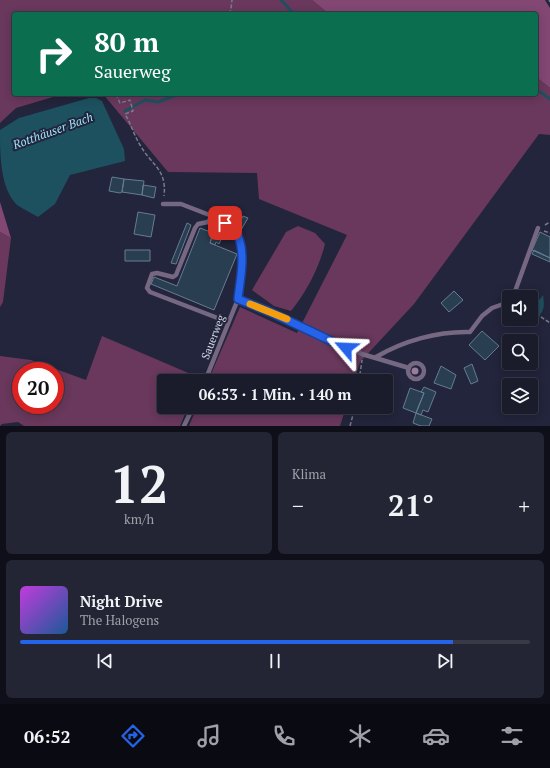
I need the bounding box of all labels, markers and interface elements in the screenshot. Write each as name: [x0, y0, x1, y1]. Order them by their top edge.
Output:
text: 80 m: [94, 23, 159, 60]
icon: right: [28, 28, 80, 80]
text: Sauerweg: [94, 59, 171, 83]
water label: Rotthäuser Bach: [10, 109, 95, 152]
pin: [208, 206, 242, 240]
icon: arrive: [214, 212, 236, 234]
map controls: [502, 290, 538, 414]
button: sound: [502, 290, 538, 326]
street label: Sauerweg: [198, 312, 228, 361]
position arrow: [325, 327, 367, 369]
button: search: [502, 334, 538, 370]
speed limit sign: 20: [12, 362, 64, 414]
button: layers: [502, 378, 538, 414]
text: 06:53 · 1 Min. · 140 m: [199, 384, 351, 404]
text: 12: [110, 449, 168, 518]
text: Klima: [292, 465, 326, 483]
text: 21°: [388, 485, 434, 525]
text: −: [292, 491, 304, 520]
text: +: [518, 491, 530, 520]
text: km/h: [124, 510, 154, 528]
text: Night Drive: [80, 591, 163, 611]
text: The Halogens: [80, 611, 159, 629]
icon: previous: [94, 650, 116, 672]
icon: pause: [264, 650, 286, 672]
icon: next: [434, 650, 456, 672]
icon: directions: [119, 722, 147, 750]
icon: music: [195, 722, 223, 750]
icon: phone: [270, 722, 298, 750]
icon: climate: [346, 722, 374, 750]
icon: car: [422, 722, 450, 750]
icon: filters: [498, 722, 526, 750]
text: 06:52: [24, 724, 71, 748]

